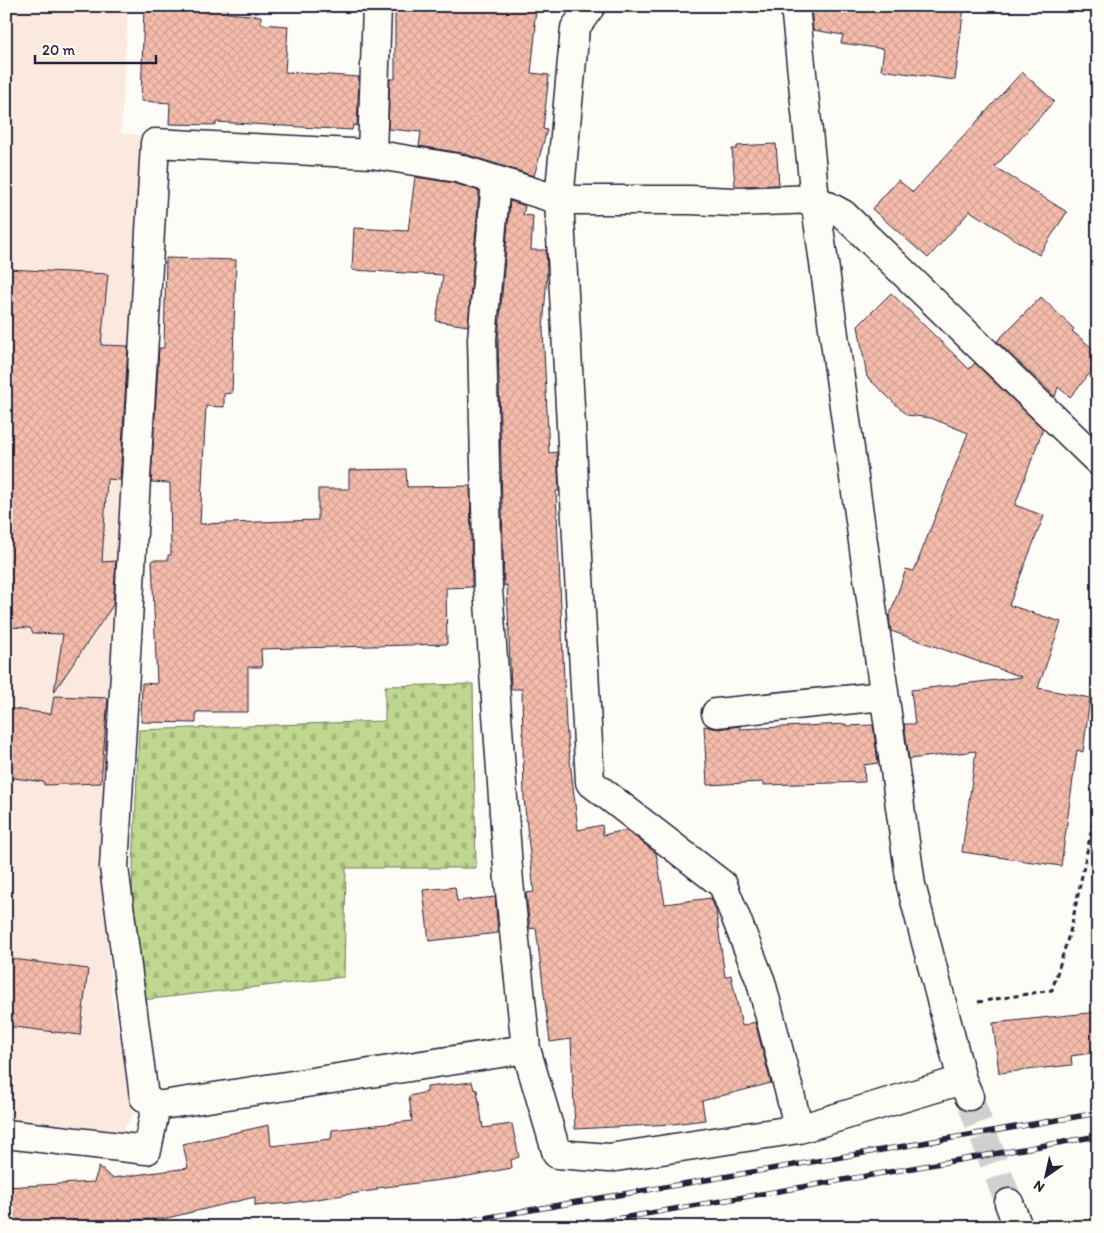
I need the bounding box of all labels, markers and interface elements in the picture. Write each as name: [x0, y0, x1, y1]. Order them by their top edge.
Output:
scale bar: [35, 32, 156, 64]
text: 20 m: [42, 41, 76, 59]
north arrow: [1022, 1150, 1072, 1200]
text: N: [1030, 1177, 1048, 1196]

